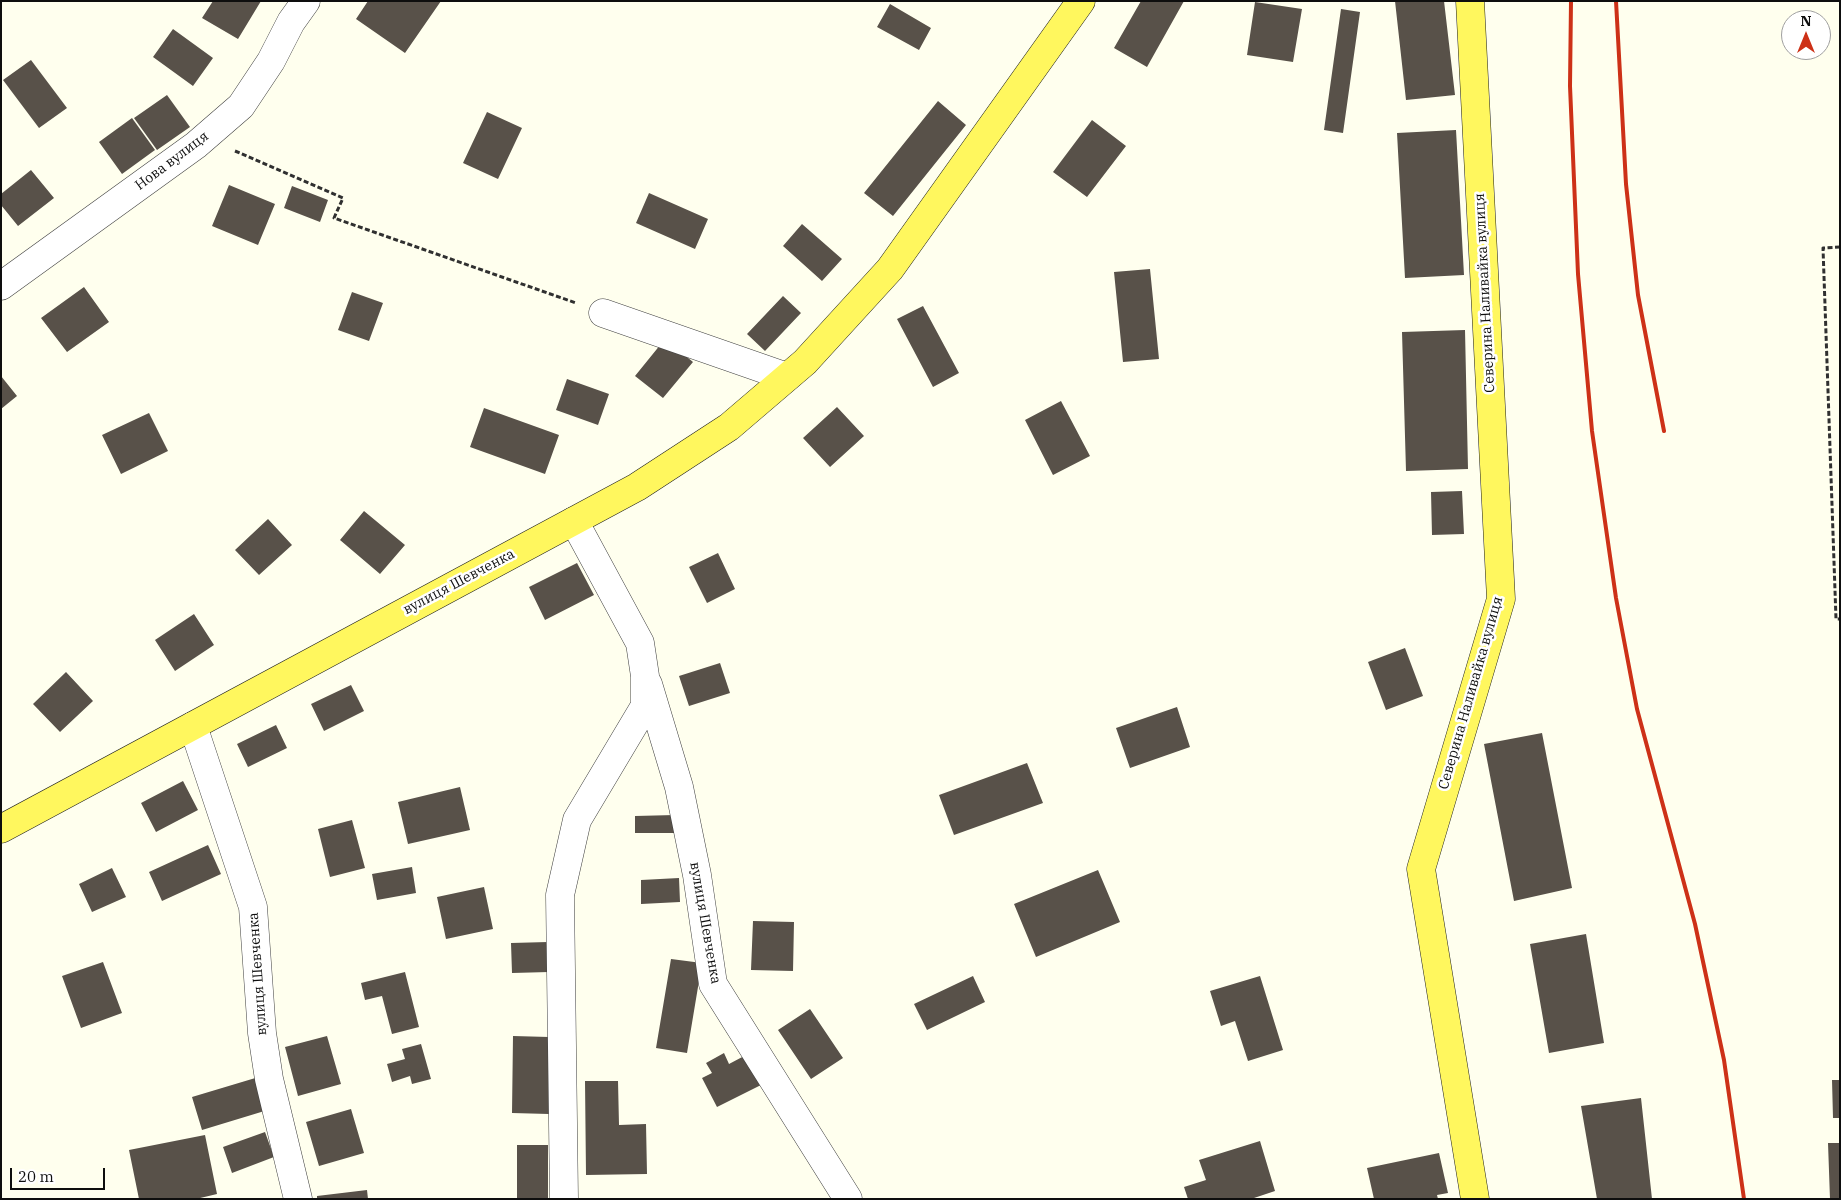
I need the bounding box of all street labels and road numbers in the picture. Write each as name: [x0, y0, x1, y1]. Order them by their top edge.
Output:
street label: Нова вулиця: [132, 128, 212, 194]
street label: Северина Наливайка вулиця: [1471, 193, 1499, 393]
street label: вулиця Шевченка: [401, 546, 517, 618]
street label: Северина Наливайка вулиця: [1435, 595, 1507, 791]
street label: вулиця Шевченка: [686, 861, 724, 985]
street label: вулиця Шевченка: [245, 912, 271, 1036]

